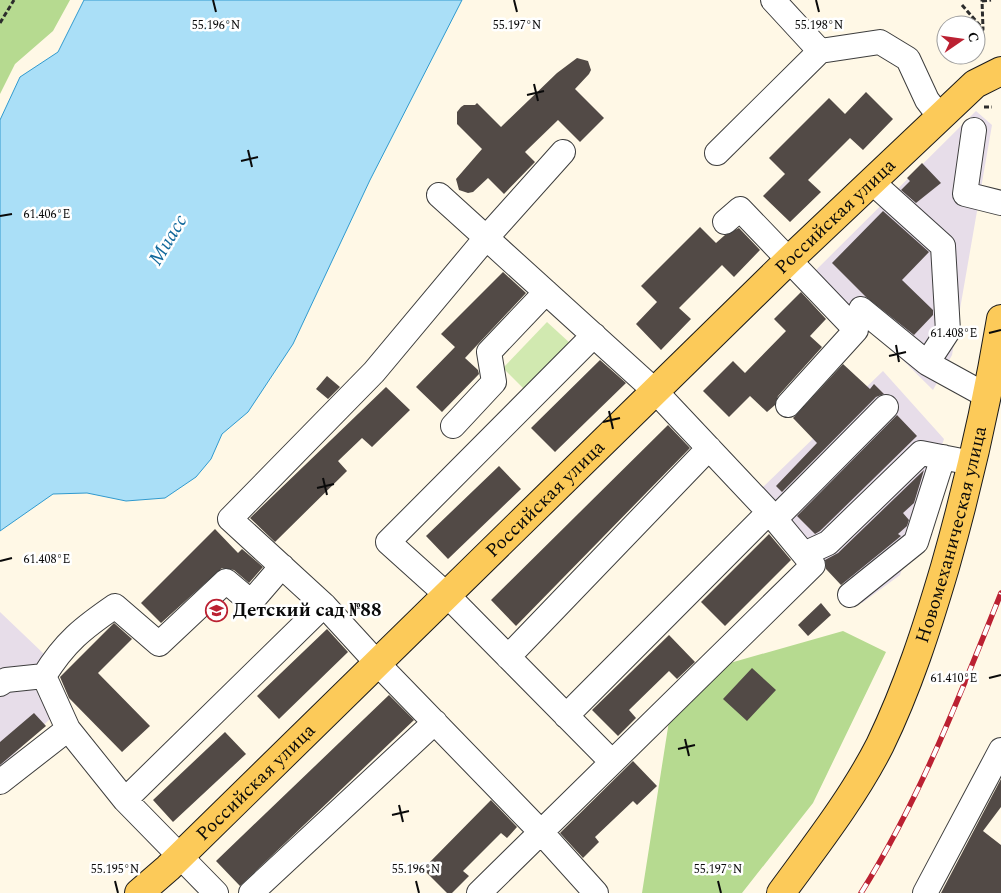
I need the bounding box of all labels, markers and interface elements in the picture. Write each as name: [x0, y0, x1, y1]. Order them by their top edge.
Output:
north arrow: [936, 15, 986, 65]
text: 55.196°N: [192, 16, 240, 35]
text: 55.197°N: [493, 16, 541, 35]
text: 55.198°N: [795, 16, 843, 35]
text: С: [962, 30, 985, 44]
street label: Российская улица: [768, 151, 903, 281]
text: 61.406°E: [24, 205, 70, 224]
water label: Миасс: [141, 208, 195, 271]
text: 61.408°E: [931, 324, 977, 343]
street label: Новомеханическая улица: [908, 423, 995, 647]
street label: Российская улица: [479, 433, 612, 564]
text: 61.408°E: [24, 550, 70, 569]
place label: Детский сад №88: [233, 596, 382, 625]
school or university icon: Детский сад №88: [205, 598, 229, 622]
text: 61.410°E: [931, 669, 977, 688]
street label: Российская улица: [189, 716, 323, 848]
text: 55.195°N: [91, 860, 139, 879]
text: 55.196°N: [392, 860, 440, 879]
text: 55.197°N: [694, 860, 742, 879]

